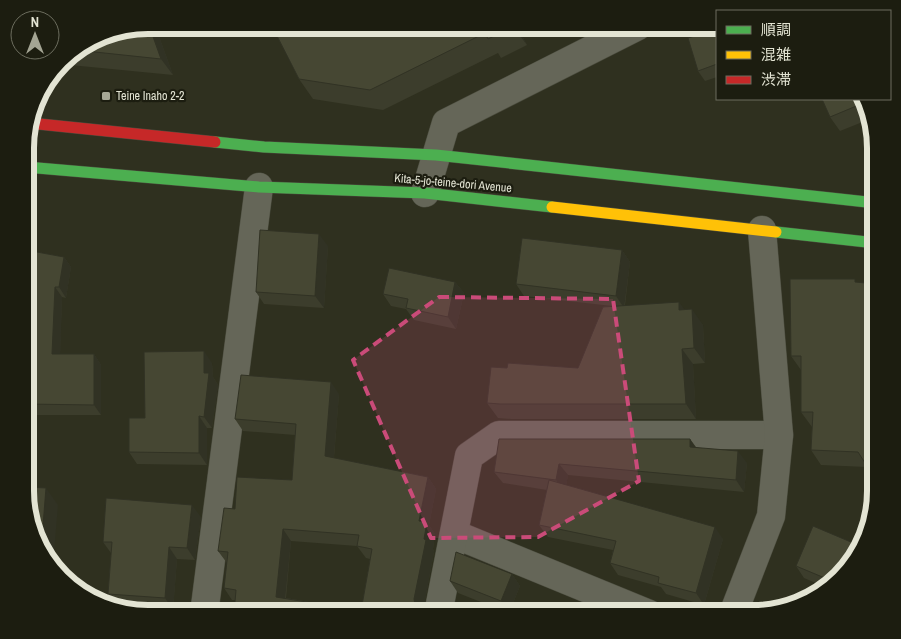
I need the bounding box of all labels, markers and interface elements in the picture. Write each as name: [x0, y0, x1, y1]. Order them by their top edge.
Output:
north arrow: [10, 10, 60, 60]
legend: [716, 10, 891, 100]
text: N: [31, 13, 39, 31]
text: 順調: [761, 19, 791, 40]
text: 混雑: [761, 44, 791, 65]
text: 渋滞: [761, 69, 791, 90]
place label: Teine Inaho 2-2: [116, 88, 184, 104]
marker: Teine Inaho 2-2: [100, 90, 112, 102]
street label: Kita-5-jo-teine-dori Avenue: [394, 170, 512, 196]

